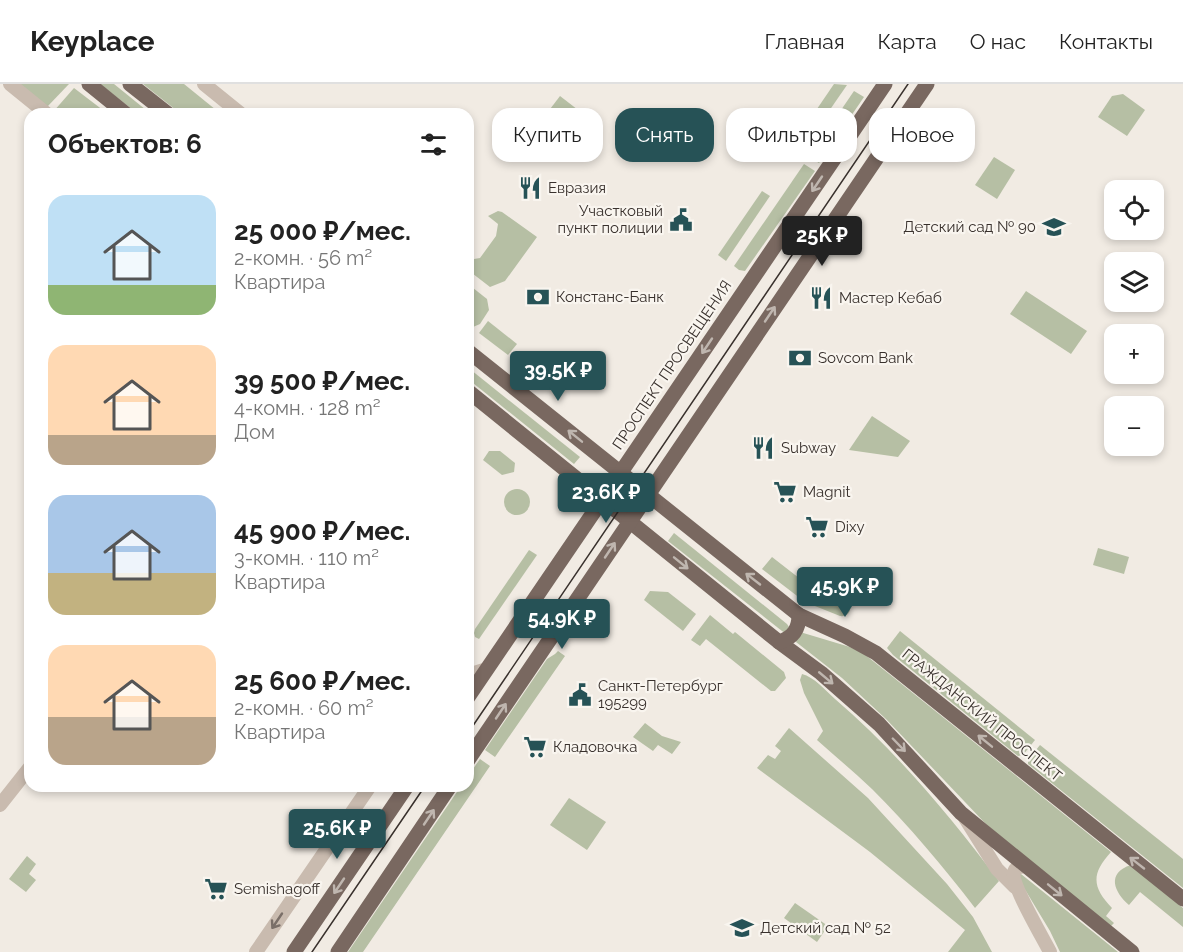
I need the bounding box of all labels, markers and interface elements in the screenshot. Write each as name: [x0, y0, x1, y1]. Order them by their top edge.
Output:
text: Keyplace: [30, 25, 155, 58]
text: Главная: [765, 29, 845, 54]
text: Карта: [878, 29, 937, 54]
text: О нас: [970, 29, 1026, 54]
text: Контакты: [1059, 29, 1153, 54]
chip: Купить: [492, 108, 603, 162]
chip: Снять: [615, 108, 714, 162]
chip: Фильтры: [726, 108, 857, 162]
chip: Новое: [869, 108, 975, 162]
icon: filters: [417, 128, 450, 161]
text: Объектов: 6: [48, 129, 202, 159]
restaurant icon: Евразия: [517, 175, 543, 201]
one-way arrow: [811, 176, 823, 192]
place label: Евразия: [548, 179, 606, 197]
map controls: [1104, 180, 1164, 456]
button: locate: [1104, 180, 1164, 240]
place label: Участковый пункт полиции: [557, 202, 663, 237]
public building icon: Участковый пункт полиции: [668, 207, 694, 233]
school or university icon: Детский сад № 90: [1041, 214, 1067, 240]
text: 25 000 ₽/мес.: [234, 216, 411, 246]
pin: 25K ₽: [780, 216, 864, 267]
place label: Детский сад № 90: [903, 218, 1036, 236]
icon: home: [96, 219, 168, 291]
text: 25K ₽: [796, 223, 848, 247]
text: 2-комн. · 56 m²: [234, 246, 372, 270]
button: layers: [1104, 252, 1164, 312]
text: Квартира: [234, 270, 325, 294]
street label: ПРОСПЕКТ ПРОСВЕЩЕНИЯ: [609, 277, 735, 453]
bank icon: Констанс-Банк: [525, 284, 551, 310]
restaurant icon: Мастер Кебаб: [808, 285, 834, 311]
place label: Констанс-Банк: [556, 288, 664, 306]
place label: Мастер Кебаб: [839, 289, 942, 307]
one-way arrow: [764, 306, 776, 323]
button: +: [1104, 324, 1164, 384]
one-way arrow: [701, 337, 713, 353]
bank icon: Sovcom Bank: [787, 345, 813, 371]
place label: Sovcom Bank: [818, 349, 913, 367]
pin: 39.5K ₽: [503, 351, 613, 402]
text: 39.5K ₽: [524, 358, 592, 382]
text: 39 500 ₽/мес.: [234, 366, 410, 396]
icon: home: [96, 369, 168, 441]
text: 4-комн. · 128 m²: [234, 396, 381, 420]
button: −: [1104, 396, 1164, 456]
text: Дом: [234, 420, 275, 444]
one-way arrow: [567, 430, 583, 443]
restaurant icon: Subway: [750, 435, 776, 461]
place label: Subway: [781, 439, 836, 457]
pin: 23.6K ₽: [551, 473, 661, 524]
supermarket icon: Magnit: [772, 479, 798, 505]
text: 23.6K ₽: [572, 480, 640, 504]
place label: Magnit: [803, 483, 851, 501]
supermarket icon: Dixy: [804, 514, 830, 540]
text: 45 900 ₽/мес.: [234, 516, 410, 546]
place label: Dixy: [835, 518, 865, 536]
icon: home: [96, 519, 168, 591]
one-way arrow: [604, 542, 616, 559]
text: 3-комн. · 110 m²: [234, 546, 379, 570]
one-way arrow: [673, 557, 689, 570]
pin: 45.9K ₽: [790, 567, 900, 618]
text: Квартира: [234, 570, 325, 594]
one-way arrow: [745, 572, 761, 585]
text: 45.9K ₽: [811, 574, 879, 598]
pin: 54.9K ₽: [507, 599, 617, 650]
text: 54.9K ₽: [528, 606, 596, 630]
street label: ГРАЖДАНСКИЙ ПРОСПЕКТ: [899, 645, 1065, 785]
text: 25 600 ₽/мес.: [234, 666, 411, 696]
icon: home: [96, 669, 168, 741]
one-way arrow: [818, 671, 834, 684]
place label: Санкт-Петербург 195299: [598, 677, 723, 712]
public building icon: Санкт-Петербург 195299: [567, 682, 593, 708]
text: 2-комн. · 60 m²: [234, 696, 374, 720]
one-way arrow: [495, 704, 507, 720]
text: Квартира: [234, 720, 325, 744]
supermarket icon: Кладовочка: [522, 734, 548, 760]
one-way arrow: [978, 734, 993, 748]
one-way arrow: [892, 737, 906, 752]
place label: Кладовочка: [553, 738, 637, 756]
pin: 25.6K ₽: [282, 809, 392, 860]
one-way arrow: [423, 809, 435, 825]
text: 25.6K ₽: [303, 816, 371, 840]
one-way arrow: [1129, 856, 1145, 869]
supermarket icon: Semishagoff: [203, 876, 229, 902]
one-way arrow: [333, 878, 345, 894]
place label: Semishagoff: [234, 880, 320, 898]
one-way arrow: [1047, 884, 1063, 897]
one-way arrow: [271, 912, 283, 928]
school or university icon: Детский сад № 52: [729, 915, 755, 941]
place label: Детский сад № 52: [760, 919, 891, 937]

